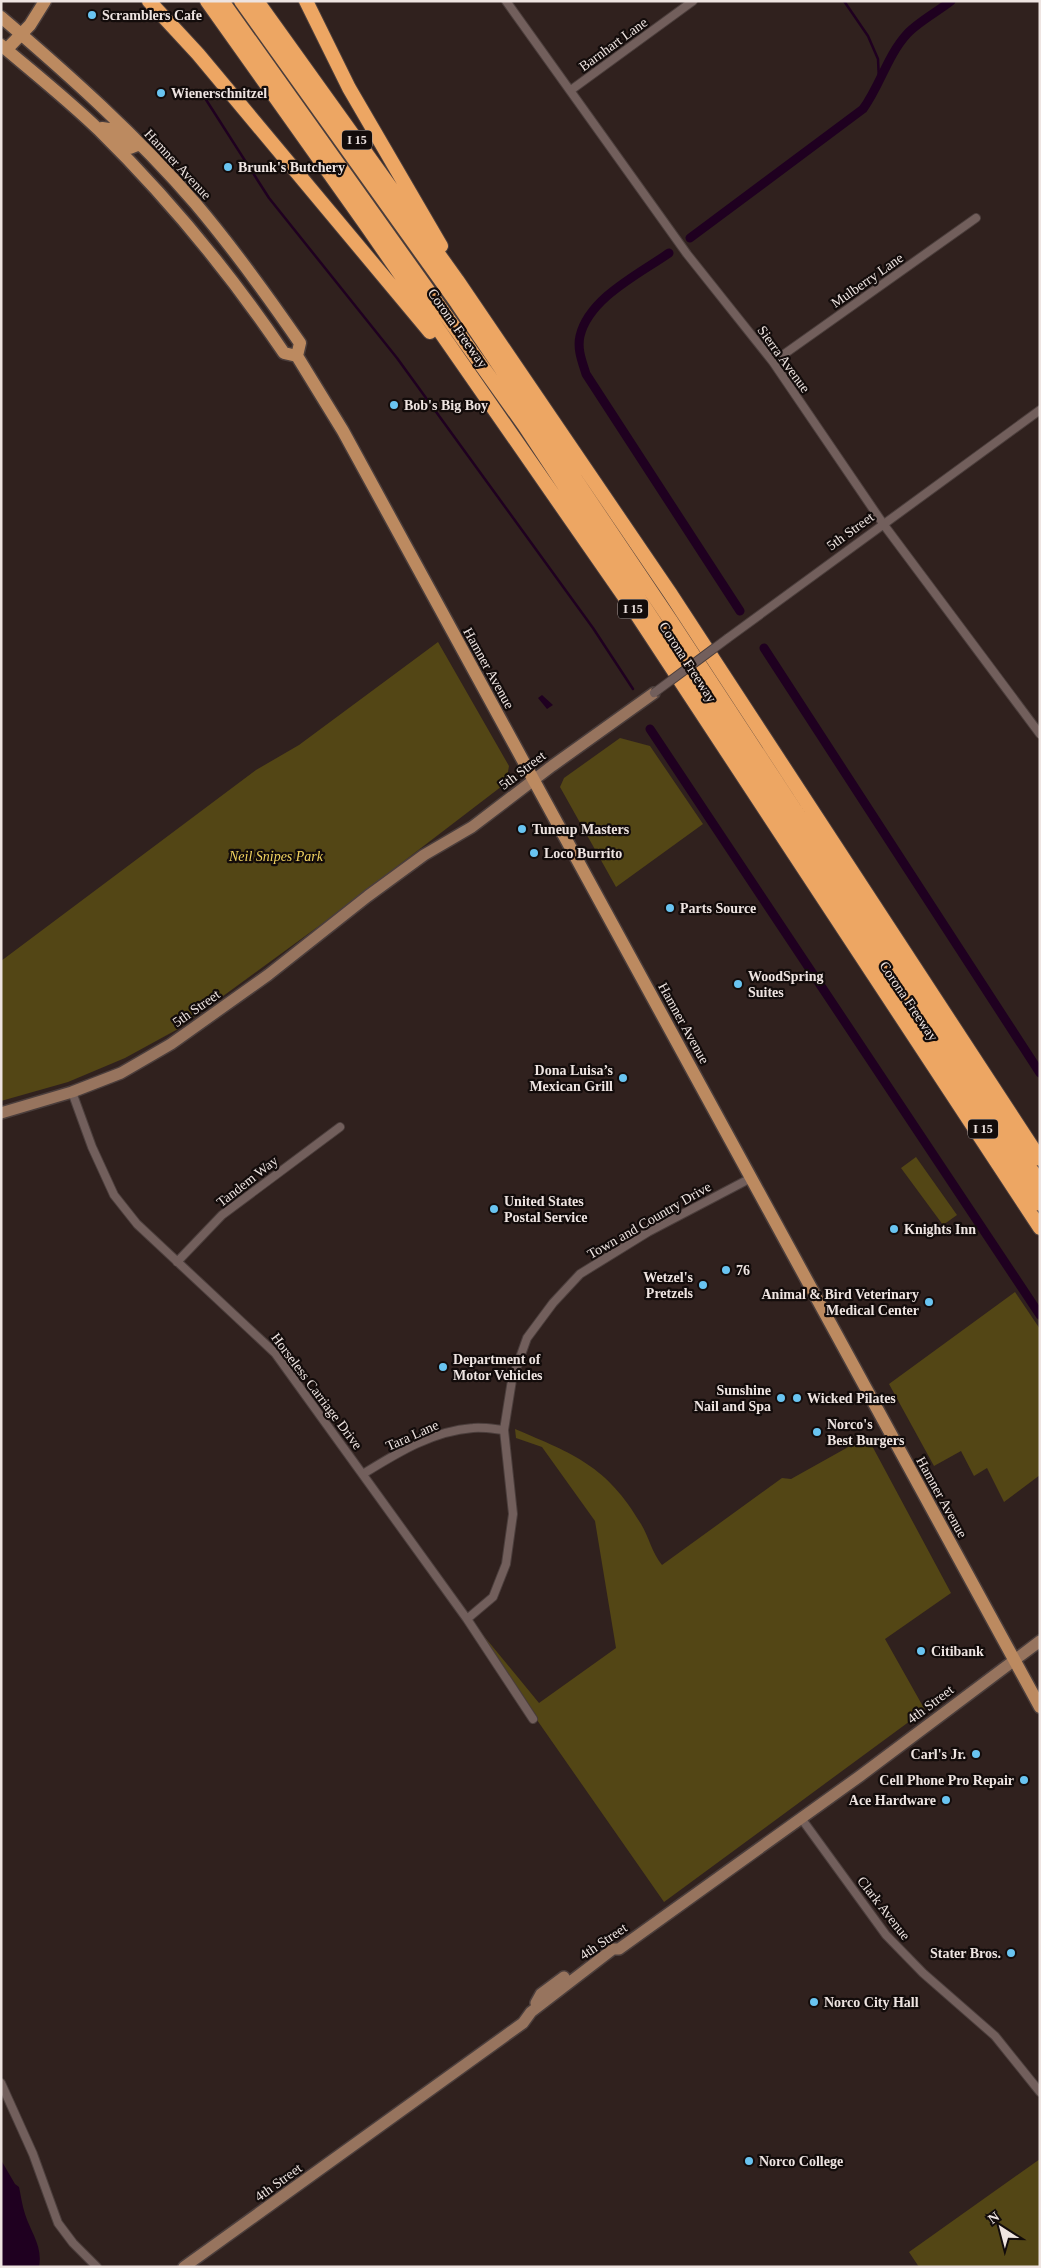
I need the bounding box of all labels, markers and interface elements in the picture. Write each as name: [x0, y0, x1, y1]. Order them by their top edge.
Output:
place label: Scramblers Cafe: [102, 8, 202, 23]
marker: Scramblers Cafe: [86, 9, 98, 21]
street label: Barnhart Lane: [576, 15, 650, 74]
place label: Wienerschnitzel: [171, 86, 267, 101]
marker: Wienerschnitzel: [155, 87, 167, 99]
street label: Hamner Avenue: [141, 126, 214, 202]
road number: I 15: [342, 130, 372, 150]
place label: Brunk's Butchery: [238, 160, 345, 175]
marker: Brunk's Butchery: [222, 161, 234, 173]
street label: Mulberry Lane: [828, 250, 906, 311]
street label: Corona Freeway: [425, 286, 490, 371]
street label: Sierra Avenue: [754, 323, 813, 396]
place label: Bob's Big Boy: [404, 398, 488, 413]
marker: Bob's Big Boy: [388, 399, 400, 411]
street label: 5th Street: [824, 509, 877, 553]
road number: I 15: [618, 600, 648, 618]
street label: Corona Freeway: [656, 619, 719, 705]
street label: Hamner Avenue: [460, 625, 517, 711]
street label: 5th Street: [496, 748, 548, 793]
place label: Tuneup Masters: [532, 822, 630, 837]
marker: Tuneup Masters: [516, 823, 528, 835]
place label: Loco Burrito: [544, 846, 622, 861]
marker: Loco Burrito: [528, 847, 540, 859]
park label: Neil Snipes Park: [228, 849, 324, 864]
place label: Parts Source: [680, 901, 756, 916]
marker: Parts Source: [664, 902, 676, 914]
street label: Corona Freeway: [876, 959, 941, 1044]
place label: WoodSpring Suites: [748, 969, 823, 1000]
marker: WoodSpring Suites: [732, 978, 744, 990]
street label: Hamner Avenue: [655, 980, 712, 1066]
street label: 5th Street: [170, 987, 223, 1030]
place label: Dona Luisa’s Mexican Grill: [529, 1063, 614, 1094]
marker: Dona Luisa’s Mexican Grill: [617, 1072, 629, 1084]
road number: I 15: [968, 1120, 998, 1138]
street label: Tandem Way: [214, 1153, 281, 1210]
street label: Town and Country Drive: [585, 1179, 714, 1262]
place label: United States Postal Service: [504, 1194, 588, 1225]
marker: United States Postal Service: [488, 1203, 500, 1215]
place label: Knights Inn: [904, 1222, 976, 1237]
marker: Knights Inn: [888, 1223, 900, 1235]
place label: 76: [736, 1263, 750, 1278]
marker: 76: [720, 1264, 732, 1276]
place label: Wetzel's Pretzels: [643, 1270, 694, 1301]
marker: Wetzel's Pretzels: [697, 1279, 709, 1291]
place label: Animal & Bird Veterinary Medical Center: [762, 1287, 919, 1318]
marker: Animal & Bird Veterinary Medical Center: [923, 1296, 935, 1308]
street label: Horseless Carriage Drive: [268, 1330, 365, 1452]
place label: Department of Motor Vehicles: [453, 1352, 543, 1383]
marker: Department of Motor Vehicles: [437, 1361, 449, 1373]
place label: Sunshine Nail and Spa: [694, 1383, 771, 1414]
place label: Wicked Pilates: [807, 1391, 896, 1406]
marker: Sunshine Nail and Spa: [775, 1392, 787, 1404]
marker: Wicked Pilates: [791, 1392, 803, 1404]
street label: Tara Lane: [384, 1417, 441, 1454]
place label: Norco's Best Burgers: [827, 1417, 905, 1448]
marker: Norco's Best Burgers: [811, 1426, 823, 1438]
street label: Hamner Avenue: [913, 1454, 970, 1540]
place label: Citibank: [931, 1644, 984, 1659]
marker: Citibank: [915, 1645, 927, 1657]
street label: 4th Street: [904, 1682, 956, 1727]
place label: Carl's Jr.: [911, 1747, 966, 1762]
marker: Carl's Jr.: [970, 1748, 982, 1760]
place label: Cell Phone Pro Repair: [879, 1773, 1014, 1788]
marker: Cell Phone Pro Repair: [1018, 1774, 1030, 1786]
place label: Ace Hardware: [849, 1793, 936, 1808]
marker: Ace Hardware: [940, 1794, 952, 1806]
street label: Clark Avenue: [854, 1874, 913, 1943]
street label: 4th Street: [577, 1920, 630, 1963]
place label: Stater Bros.: [930, 1946, 1001, 1961]
marker: Stater Bros.: [1005, 1947, 1017, 1959]
place label: Norco City Hall: [824, 1995, 919, 2010]
marker: Norco City Hall: [808, 1996, 820, 2008]
place label: Norco College: [759, 2154, 843, 2169]
marker: Norco College: [743, 2155, 755, 2167]
street label: 4th Street: [252, 2160, 305, 2204]
north arrow: [976, 2203, 1026, 2253]
text: N: [985, 2209, 1002, 2227]

